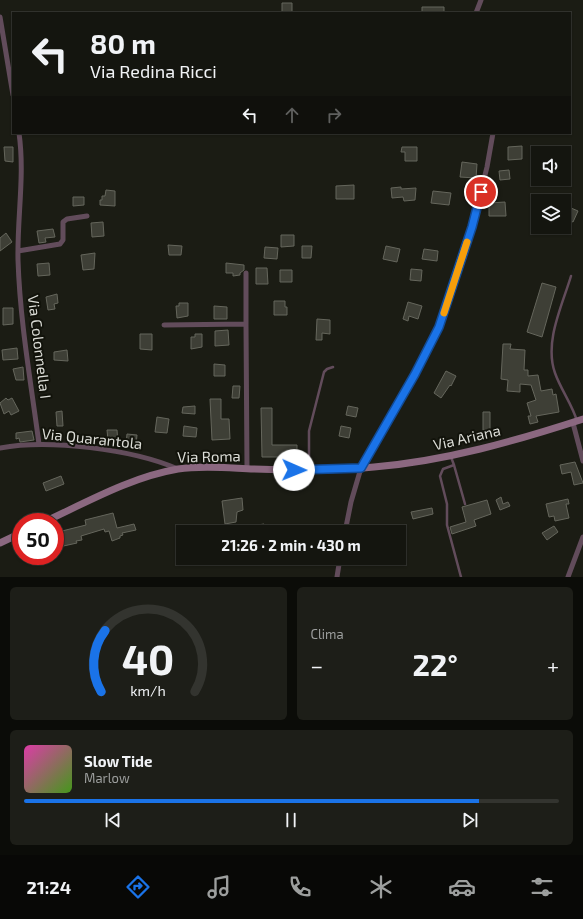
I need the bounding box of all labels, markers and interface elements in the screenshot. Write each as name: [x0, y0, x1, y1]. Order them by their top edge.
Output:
text: 80 m: [90, 26, 156, 60]
icon: left: [24, 28, 76, 80]
text: Via Redina Ricci: [90, 60, 217, 82]
icon: left: [239, 104, 261, 126]
icon: ahead: [281, 104, 303, 126]
icon: right: [323, 104, 345, 126]
map controls: [531, 146, 571, 234]
button: sound: [531, 146, 571, 186]
pin: [464, 175, 498, 209]
icon: arrive: [470, 181, 492, 203]
button: layers: [531, 194, 571, 234]
street label: Via Colonnella I: [25, 294, 55, 400]
street label: Via Ariana: [431, 421, 502, 453]
street label: Via Quarantola: [41, 424, 143, 453]
street label: Via Roma: [177, 446, 241, 466]
position arrow: [273, 449, 315, 491]
speed limit sign: 50: [12, 513, 64, 565]
text: 21:26 · 2 min · 430 m: [221, 536, 361, 554]
text: Clima: [311, 626, 344, 642]
text: 40: [122, 632, 175, 682]
text: 22°: [413, 646, 458, 682]
text: −: [311, 652, 323, 678]
text: +: [547, 652, 559, 678]
text: km/h: [131, 681, 166, 698]
text: Slow Tide: [84, 752, 152, 770]
text: Marlow: [84, 770, 130, 786]
icon: previous: [102, 809, 124, 831]
icon: pause: [280, 809, 302, 831]
icon: next: [459, 809, 481, 831]
icon: directions: [124, 873, 152, 901]
icon: music: [205, 873, 233, 901]
icon: phone: [286, 873, 314, 901]
icon: climate: [367, 873, 395, 901]
icon: car: [448, 873, 476, 901]
icon: filters: [528, 873, 556, 901]
text: 21:24: [26, 876, 71, 898]

